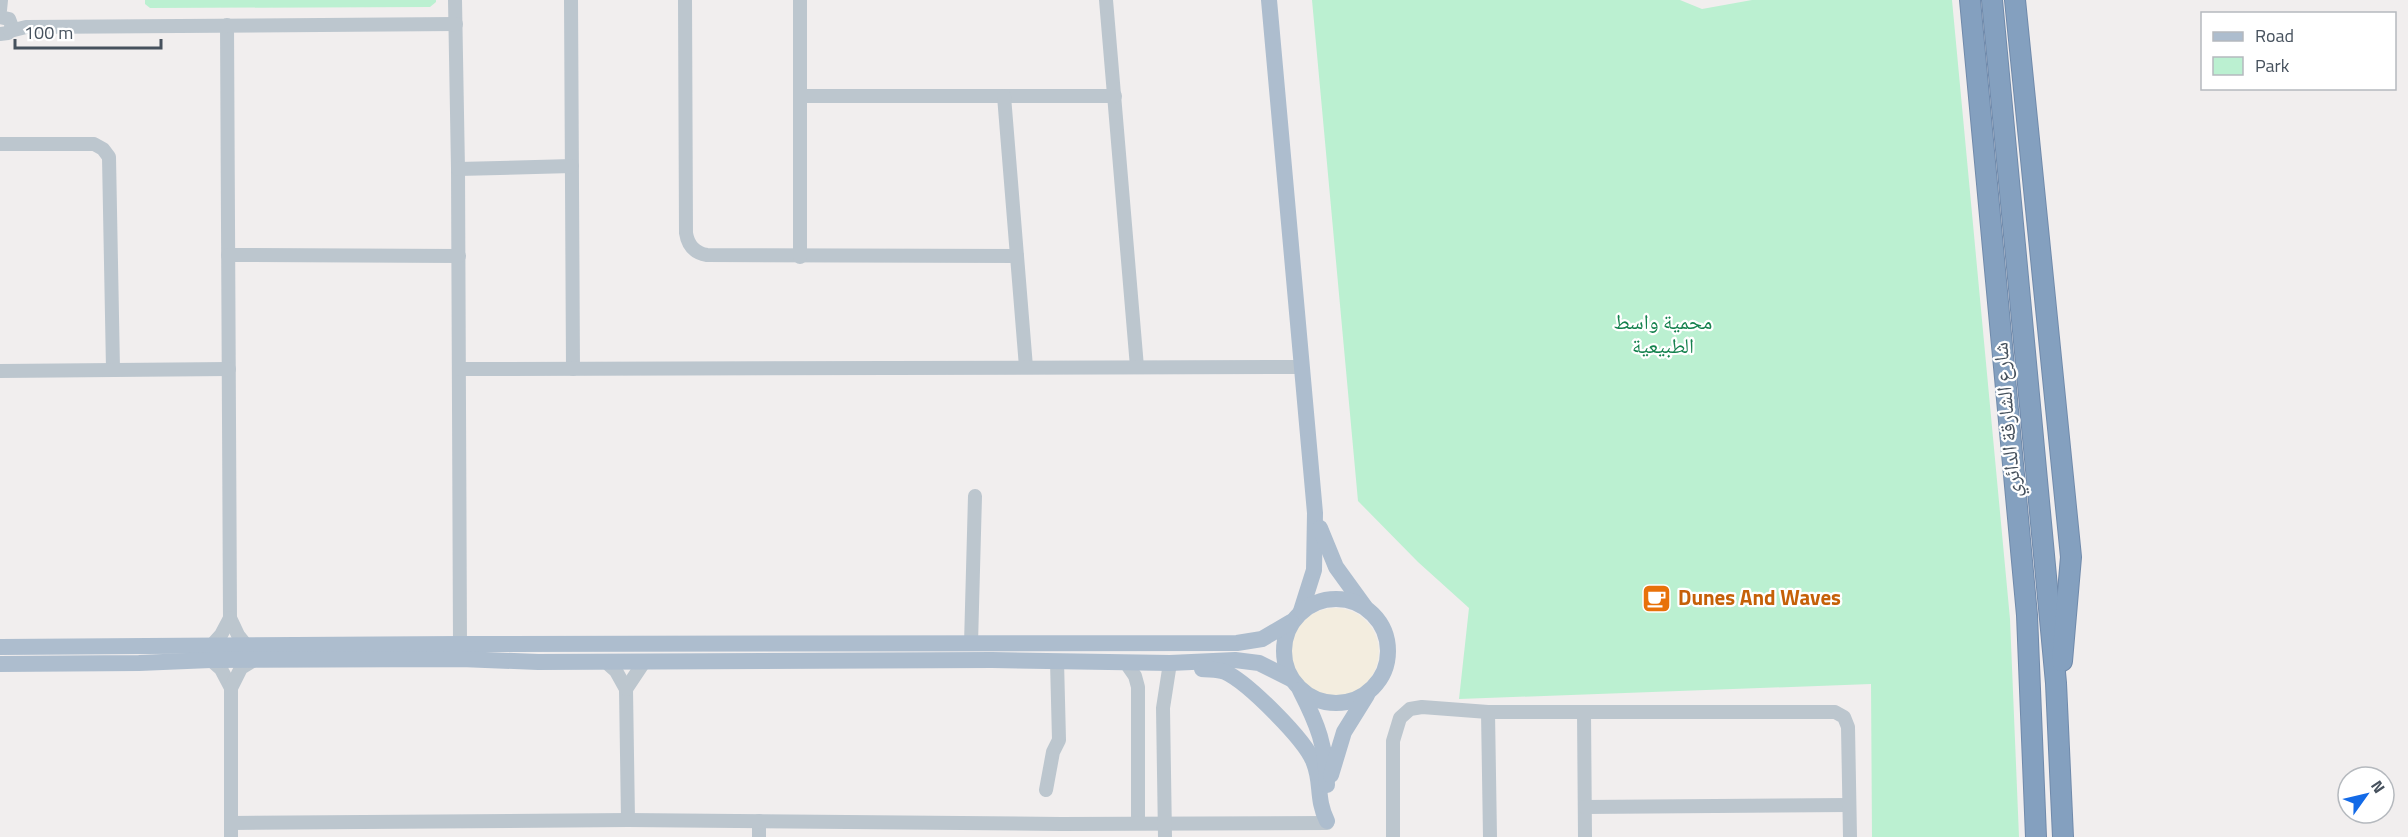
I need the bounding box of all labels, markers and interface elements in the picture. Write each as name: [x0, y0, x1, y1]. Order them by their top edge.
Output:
scale bar: [15, 12, 160, 50]
legend: [2201, 12, 2396, 90]
text: 100 m: [24, 19, 73, 46]
text: Road: [2255, 22, 2294, 49]
text: Park: [2255, 52, 2290, 79]
park label: محمية واسط الطبيعية: [1614, 305, 1712, 361]
street label: شارع الشارقة الدائري: [1983, 341, 2030, 499]
place label: Dunes And Waves: [1678, 581, 1841, 613]
cafe icon: Dunes And Waves: [1641, 582, 1673, 614]
north arrow: [2336, 765, 2396, 825]
text: N: [2365, 775, 2391, 798]

